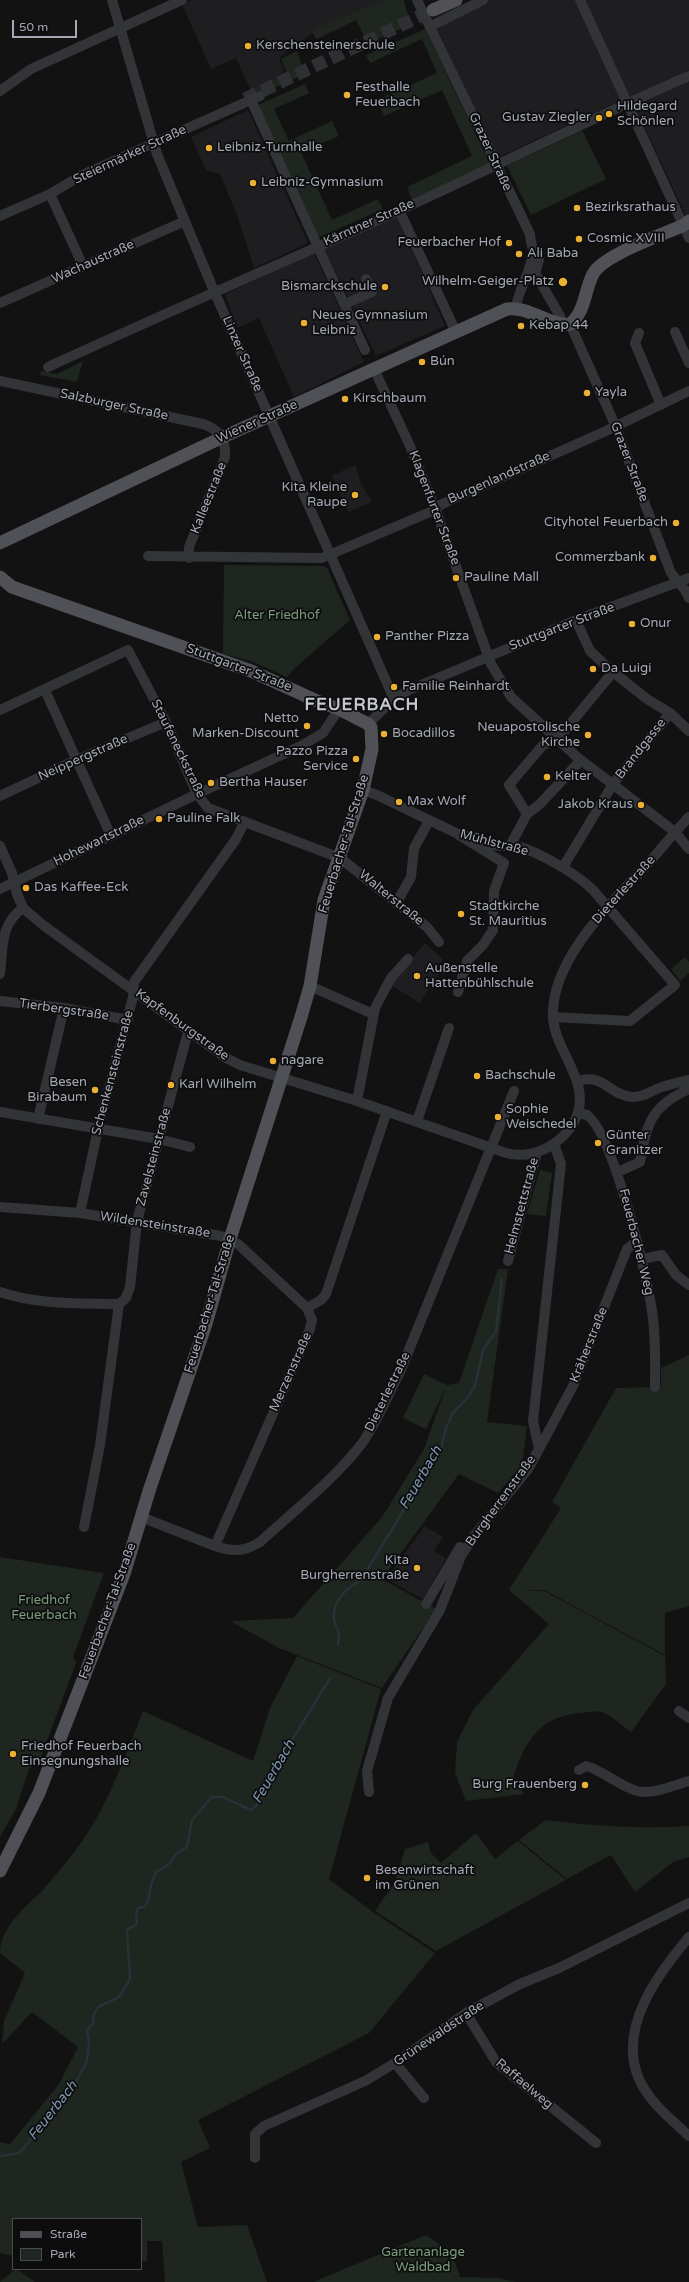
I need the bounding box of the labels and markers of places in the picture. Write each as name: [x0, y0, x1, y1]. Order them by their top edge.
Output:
place label: Kerschensteinerschule: [256, 38, 395, 54]
marker: Kerschensteinerschule: [243, 41, 253, 51]
place label: Festhalle Feuerbach: [355, 80, 420, 111]
marker: Festhalle Feuerbach: [342, 90, 352, 100]
place label: Hildegard Schönlen: [617, 99, 677, 130]
marker: Hildegard Schönlen: [604, 109, 614, 119]
place label: Gustav Ziegler: [502, 110, 591, 126]
marker: Gustav Ziegler: [594, 113, 604, 123]
place label: Leibniz-Turnhalle: [217, 140, 322, 156]
marker: Leibniz-Turnhalle: [204, 143, 214, 153]
place label: Leibniz-Gymnasium: [261, 175, 384, 191]
marker: Leibniz-Gymnasium: [248, 178, 258, 188]
place label: Bezirksrathaus: [585, 200, 676, 216]
marker: Bezirksrathaus: [572, 203, 582, 213]
place label: Cosmic XVIII: [587, 231, 665, 247]
marker: Cosmic XVIII: [574, 234, 584, 244]
place label: Feuerbacher Hof: [397, 235, 501, 251]
marker: Feuerbacher Hof: [504, 238, 514, 248]
place label: Ali Baba: [527, 246, 578, 262]
marker: Ali Baba: [514, 249, 524, 259]
place label: Wilhelm-Geiger-Platz: [422, 274, 554, 290]
marker: Wilhelm-Geiger-Platz: [557, 276, 569, 288]
place label: Bismarckschule: [281, 279, 377, 295]
marker: Bismarckschule: [380, 282, 390, 292]
place label: Neues Gymnasium Leibniz: [312, 308, 428, 339]
marker: Neues Gymnasium Leibniz: [299, 318, 309, 328]
place label: Kebap 44: [529, 318, 588, 334]
marker: Kebap 44: [516, 321, 526, 331]
place label: Bún: [430, 354, 455, 370]
marker: Bún: [417, 357, 427, 367]
place label: Yayla: [595, 385, 627, 401]
marker: Yayla: [582, 388, 592, 398]
place label: Kirschbaum: [353, 391, 426, 407]
marker: Kirschbaum: [340, 394, 350, 404]
place label: Kita Kleine Raupe: [282, 480, 347, 511]
marker: Kita Kleine Raupe: [350, 490, 360, 500]
place label: Cityhotel Feuerbach: [544, 515, 668, 531]
marker: Cityhotel Feuerbach: [671, 518, 681, 528]
place label: Commerzbank: [555, 550, 645, 566]
marker: Commerzbank: [648, 553, 658, 563]
place label: Pauline Mall: [464, 570, 539, 586]
marker: Pauline Mall: [451, 573, 461, 583]
place label: Onur: [640, 616, 671, 632]
marker: Onur: [627, 619, 637, 629]
place label: Panther Pizza: [385, 629, 469, 645]
marker: Panther Pizza: [372, 632, 382, 642]
place label: Da Luigi: [601, 661, 651, 677]
marker: Da Luigi: [588, 664, 598, 674]
place label: Familie Reinhardt: [402, 679, 510, 695]
marker: Familie Reinhardt: [389, 682, 399, 692]
place label: Netto Marken-Discount: [192, 711, 299, 742]
place label: Neuapostolische Kirche: [477, 720, 580, 751]
marker: Netto Marken-Discount: [302, 721, 312, 731]
place label: Bocadillos: [392, 726, 455, 742]
marker: Bocadillos: [379, 729, 389, 739]
marker: Neuapostolische Kirche: [583, 730, 593, 740]
place label: Pazzo Pizza Service: [276, 744, 348, 775]
marker: Pazzo Pizza Service: [351, 754, 361, 764]
place label: Kelter: [555, 769, 592, 785]
marker: Kelter: [542, 772, 552, 782]
place label: Bertha Hauser: [219, 775, 307, 791]
marker: Bertha Hauser: [206, 778, 216, 788]
place label: Max Wolf: [407, 794, 466, 810]
marker: Max Wolf: [394, 797, 404, 807]
place label: Jakob Kraus: [558, 797, 633, 813]
marker: Jakob Kraus: [636, 800, 646, 810]
place label: Pauline Falk: [167, 811, 240, 827]
marker: Pauline Falk: [154, 814, 164, 824]
place label: Das Kaffee-Eck: [34, 880, 128, 896]
marker: Das Kaffee-Eck: [21, 883, 31, 893]
place label: Stadtkirche St. Mauritius: [469, 899, 547, 930]
marker: Stadtkirche St. Mauritius: [456, 909, 466, 919]
place label: Außenstelle Hattenbühlschule: [425, 961, 534, 992]
marker: Außenstelle Hattenbühlschule: [412, 971, 422, 981]
place label: nagare: [281, 1053, 324, 1069]
marker: nagare: [268, 1056, 278, 1066]
place label: Bachschule: [485, 1068, 556, 1084]
marker: Bachschule: [472, 1071, 482, 1081]
place label: Besen Birabaum: [27, 1075, 87, 1106]
place label: Karl Wilhelm: [179, 1077, 257, 1093]
marker: Karl Wilhelm: [166, 1080, 176, 1090]
marker: Besen Birabaum: [90, 1085, 100, 1095]
place label: Sophie Weischedel: [506, 1102, 576, 1133]
marker: Sophie Weischedel: [493, 1112, 503, 1122]
place label: Günter Granitzer: [606, 1128, 663, 1159]
marker: Günter Granitzer: [593, 1138, 603, 1148]
place label: Kita Burgherrenstraße: [300, 1553, 409, 1584]
marker: Kita Burgherrenstraße: [412, 1563, 422, 1573]
place label: Friedhof Feuerbach Einsegnungshalle: [21, 1739, 142, 1770]
marker: Friedhof Feuerbach Einsegnungshalle: [8, 1749, 18, 1759]
place label: Burg Frauenberg: [472, 1777, 577, 1793]
marker: Burg Frauenberg: [580, 1780, 590, 1790]
place label: Besenwirtschaft im Grünen: [375, 1863, 474, 1894]
marker: Besenwirtschaft im Grünen: [362, 1873, 372, 1883]

